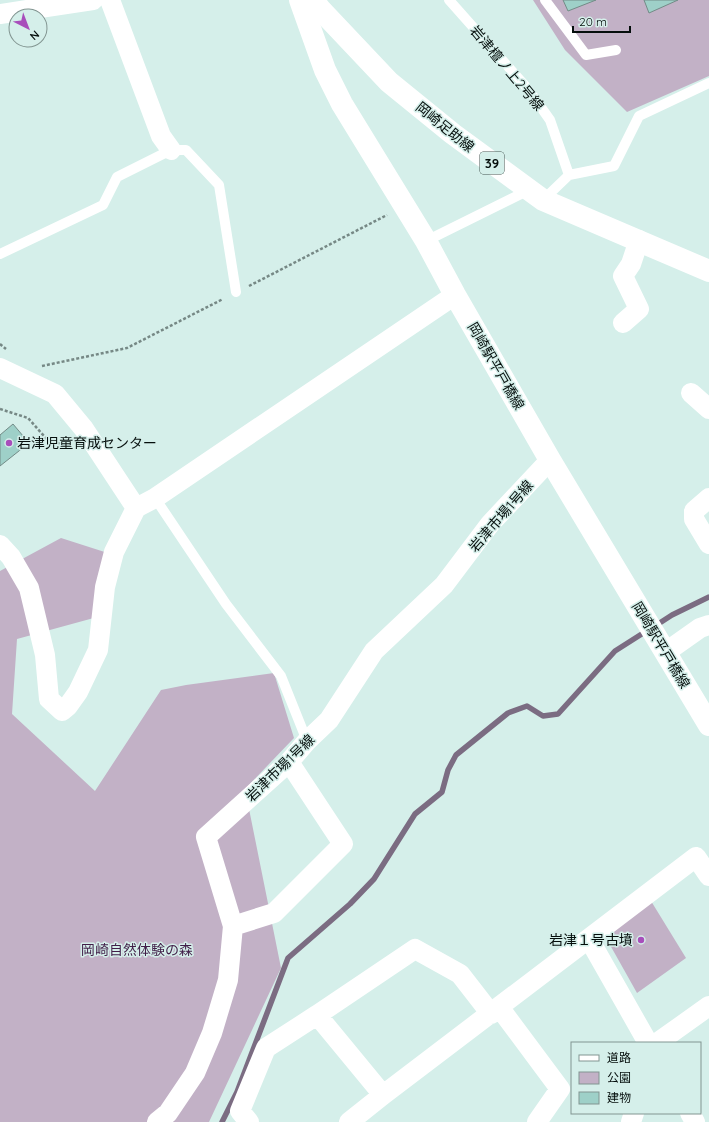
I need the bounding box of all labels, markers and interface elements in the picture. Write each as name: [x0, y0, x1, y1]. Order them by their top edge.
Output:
north arrow: [8, 8, 48, 48]
scale bar: [573, 8, 630, 34]
text: 20 m: [579, 14, 607, 29]
street label: 岩津檀ノ上2号線: [466, 22, 548, 114]
text: N: [27, 28, 42, 43]
street label: 岡崎足助線: [412, 98, 478, 156]
road number: 39: [480, 152, 504, 174]
street label: 岡崎駅平戸橋線: [464, 319, 528, 413]
place label: 岩津児童育成センター: [17, 434, 157, 452]
marker: 岩津児童育成センター: [4, 438, 14, 448]
street label: 岩津市場1号線: [465, 476, 537, 556]
street label: 岡崎駅平戸橋線: [628, 598, 694, 692]
street label: 岩津市場1号線: [242, 731, 318, 805]
place label: 岩津１号古墳: [549, 931, 633, 949]
marker: 岩津１号古墳: [636, 935, 646, 945]
park label: 岡崎自然体験の森: [81, 941, 193, 959]
legend: [571, 1042, 701, 1114]
text: 道路: [607, 1050, 631, 1065]
text: 公園: [607, 1070, 631, 1085]
text: 建物: [607, 1090, 631, 1105]

